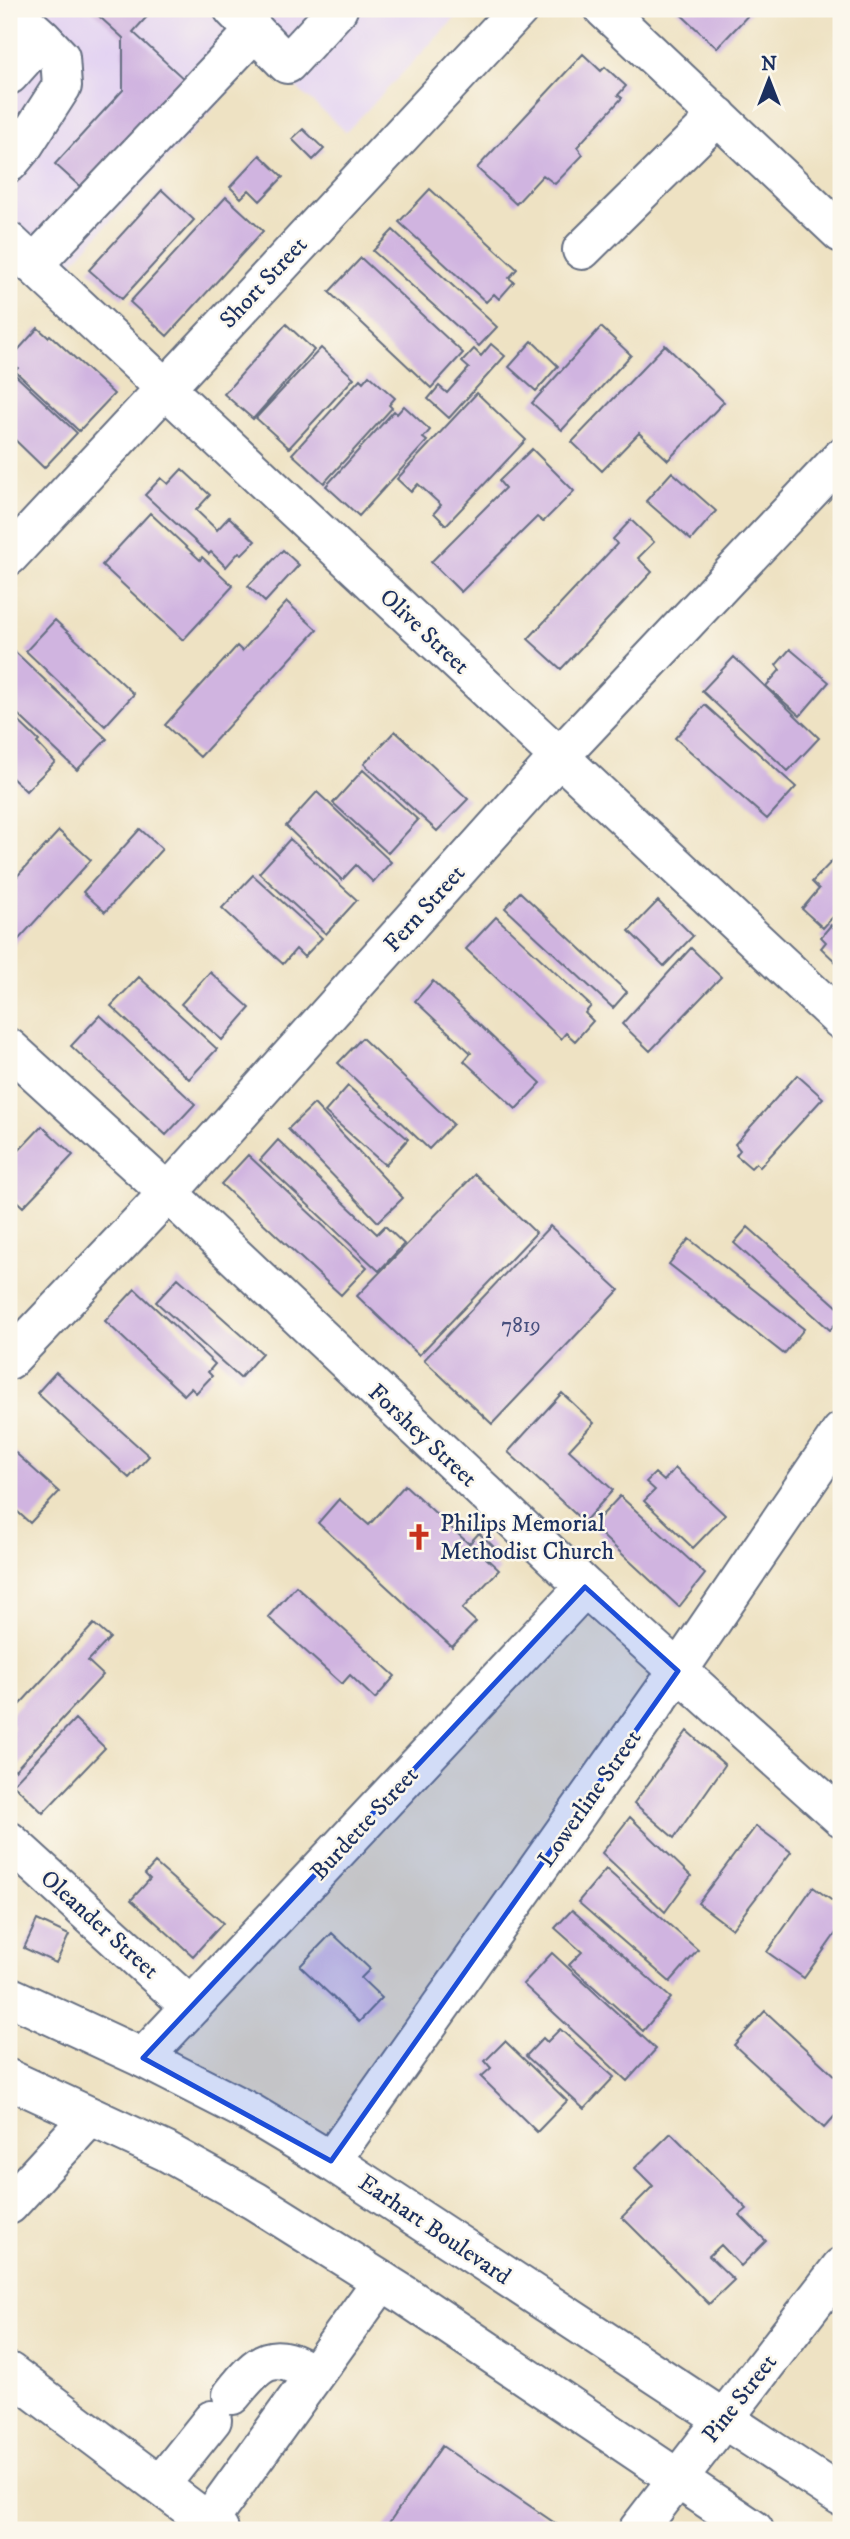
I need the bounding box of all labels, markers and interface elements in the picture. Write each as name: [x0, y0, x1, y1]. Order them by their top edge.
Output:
north arrow: [734, 46, 804, 116]
text: N: [761, 53, 777, 76]
street label: Short Street: [213, 230, 314, 335]
street label: Olive Street: [373, 582, 476, 681]
street label: Fern Street: [378, 858, 472, 959]
house number: 7819: [501, 1313, 541, 1339]
street label: Forshey Street: [362, 1378, 483, 1494]
place label: Philips Memorial Methodist Church: [440, 1509, 615, 1567]
church icon: Philips Memorial Methodist Church: [404, 1522, 434, 1552]
street label: Lowerline Street: [531, 1724, 648, 1873]
street label: Burdette Street: [304, 1760, 425, 1887]
street label: Oleander Street: [34, 1864, 165, 1986]
street label: Earhart Boulevard: [352, 2168, 516, 2292]
street label: Pine Street: [696, 2348, 784, 2449]

